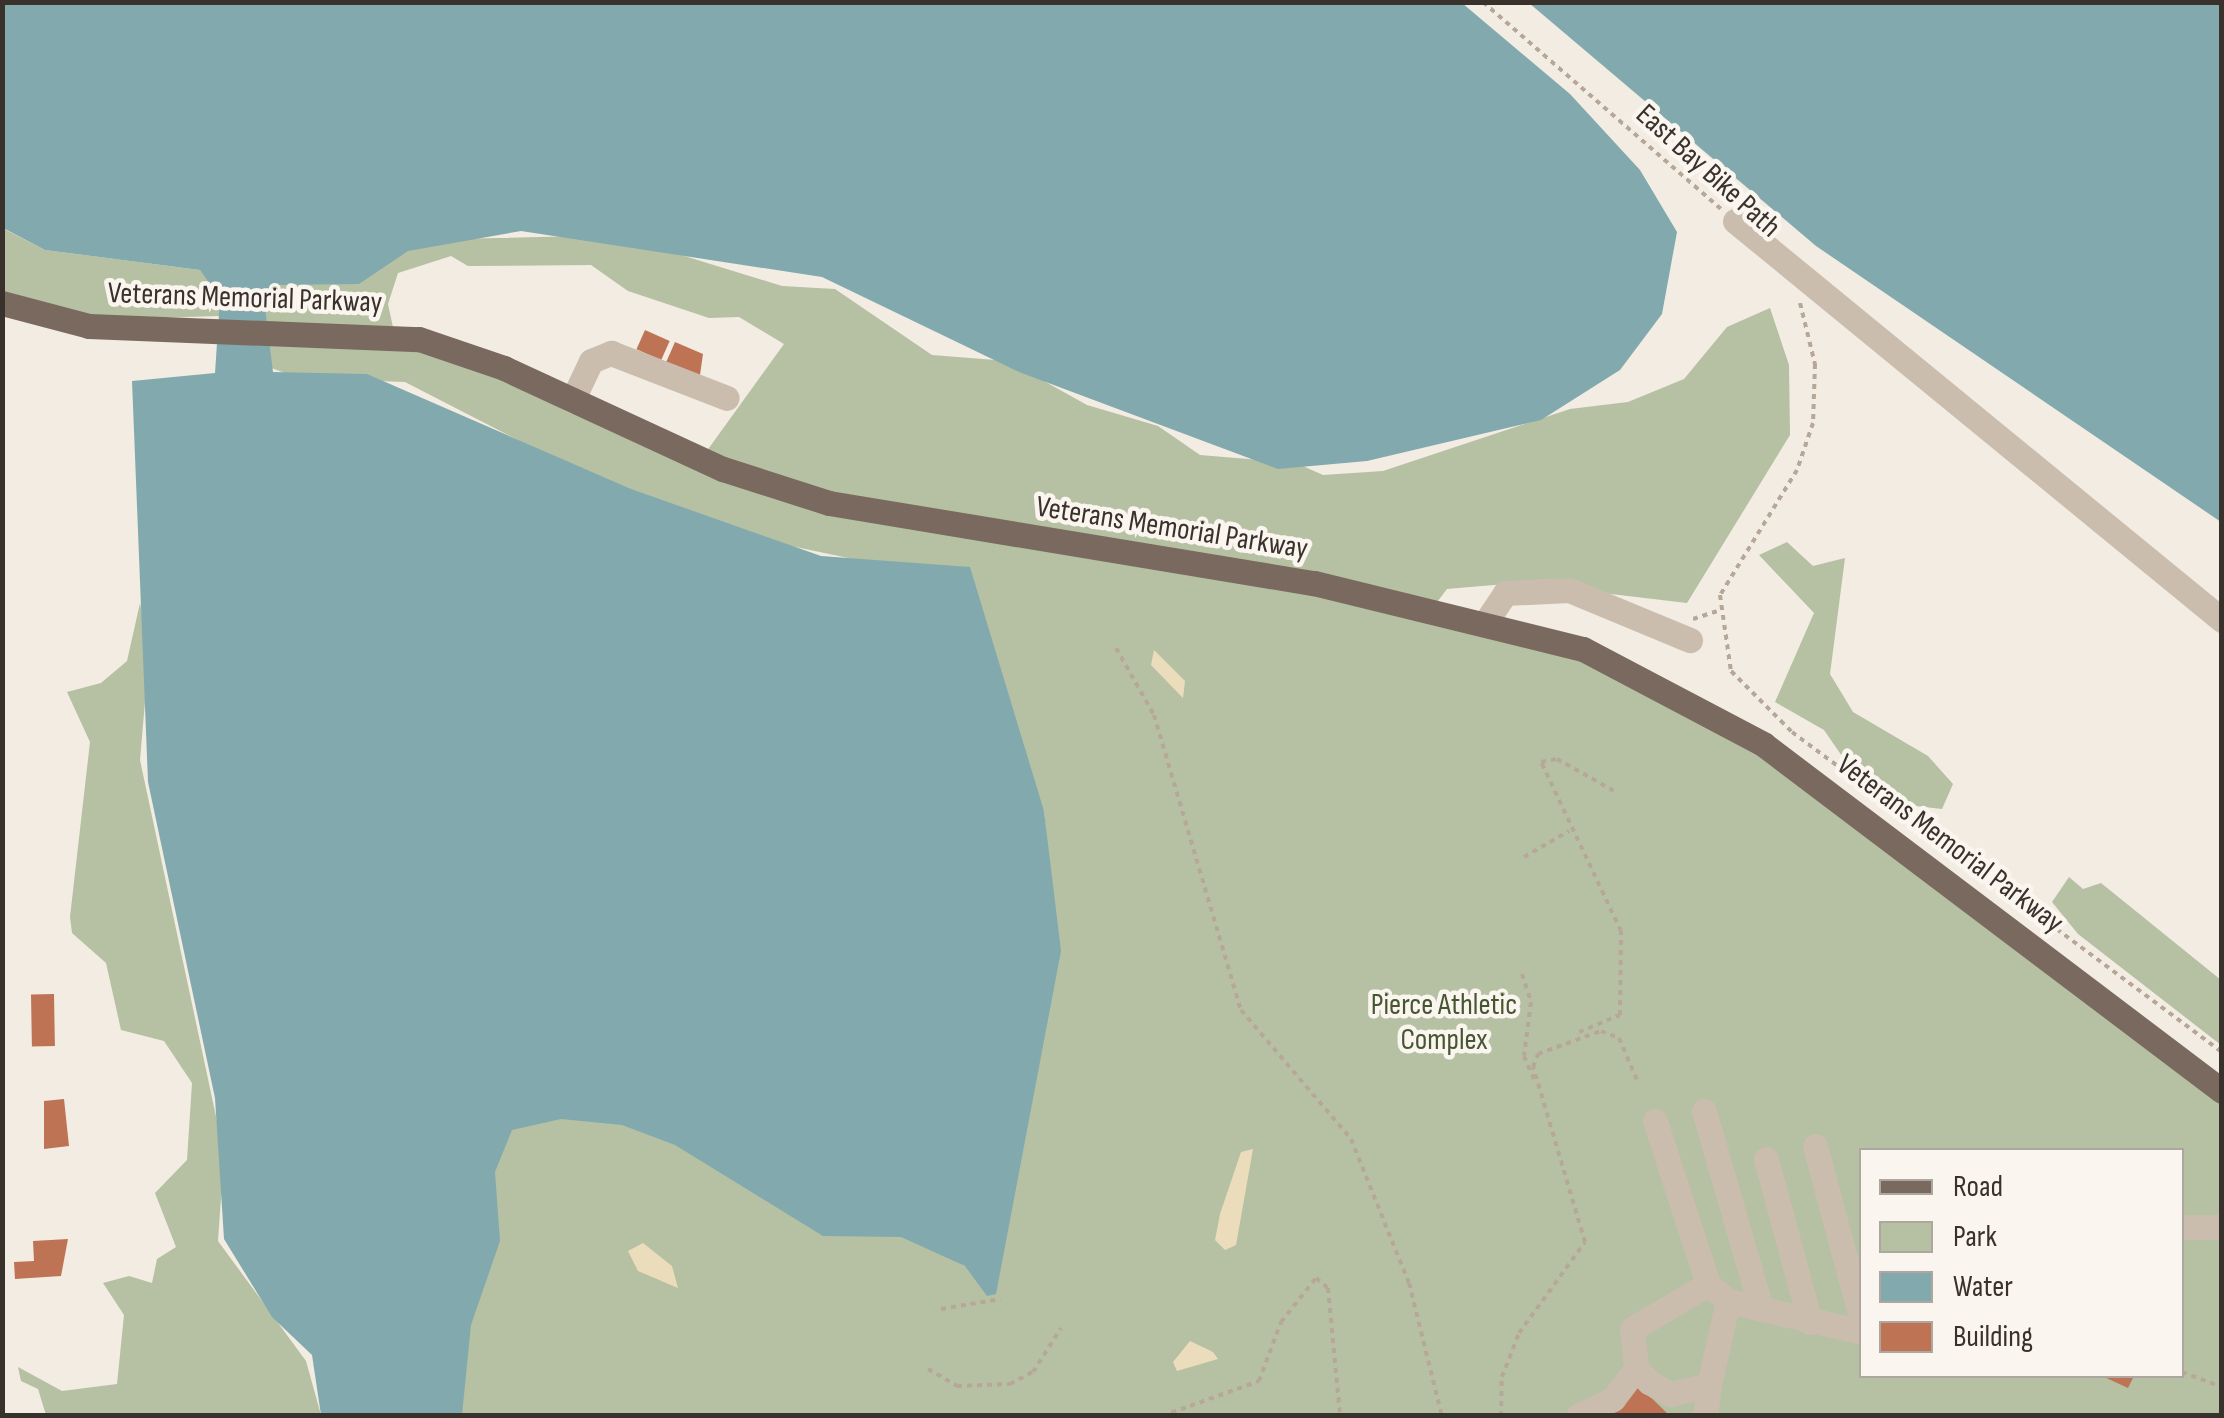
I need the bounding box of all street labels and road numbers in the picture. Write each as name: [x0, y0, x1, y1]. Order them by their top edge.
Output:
street label: East Bay Bike Path: [1628, 97, 1788, 245]
street label: Veterans Memorial Parkway: [107, 275, 383, 321]
street label: Veterans Memorial Parkway: [1034, 489, 1310, 567]
street label: Veterans Memorial Parkway: [1830, 747, 2070, 941]

